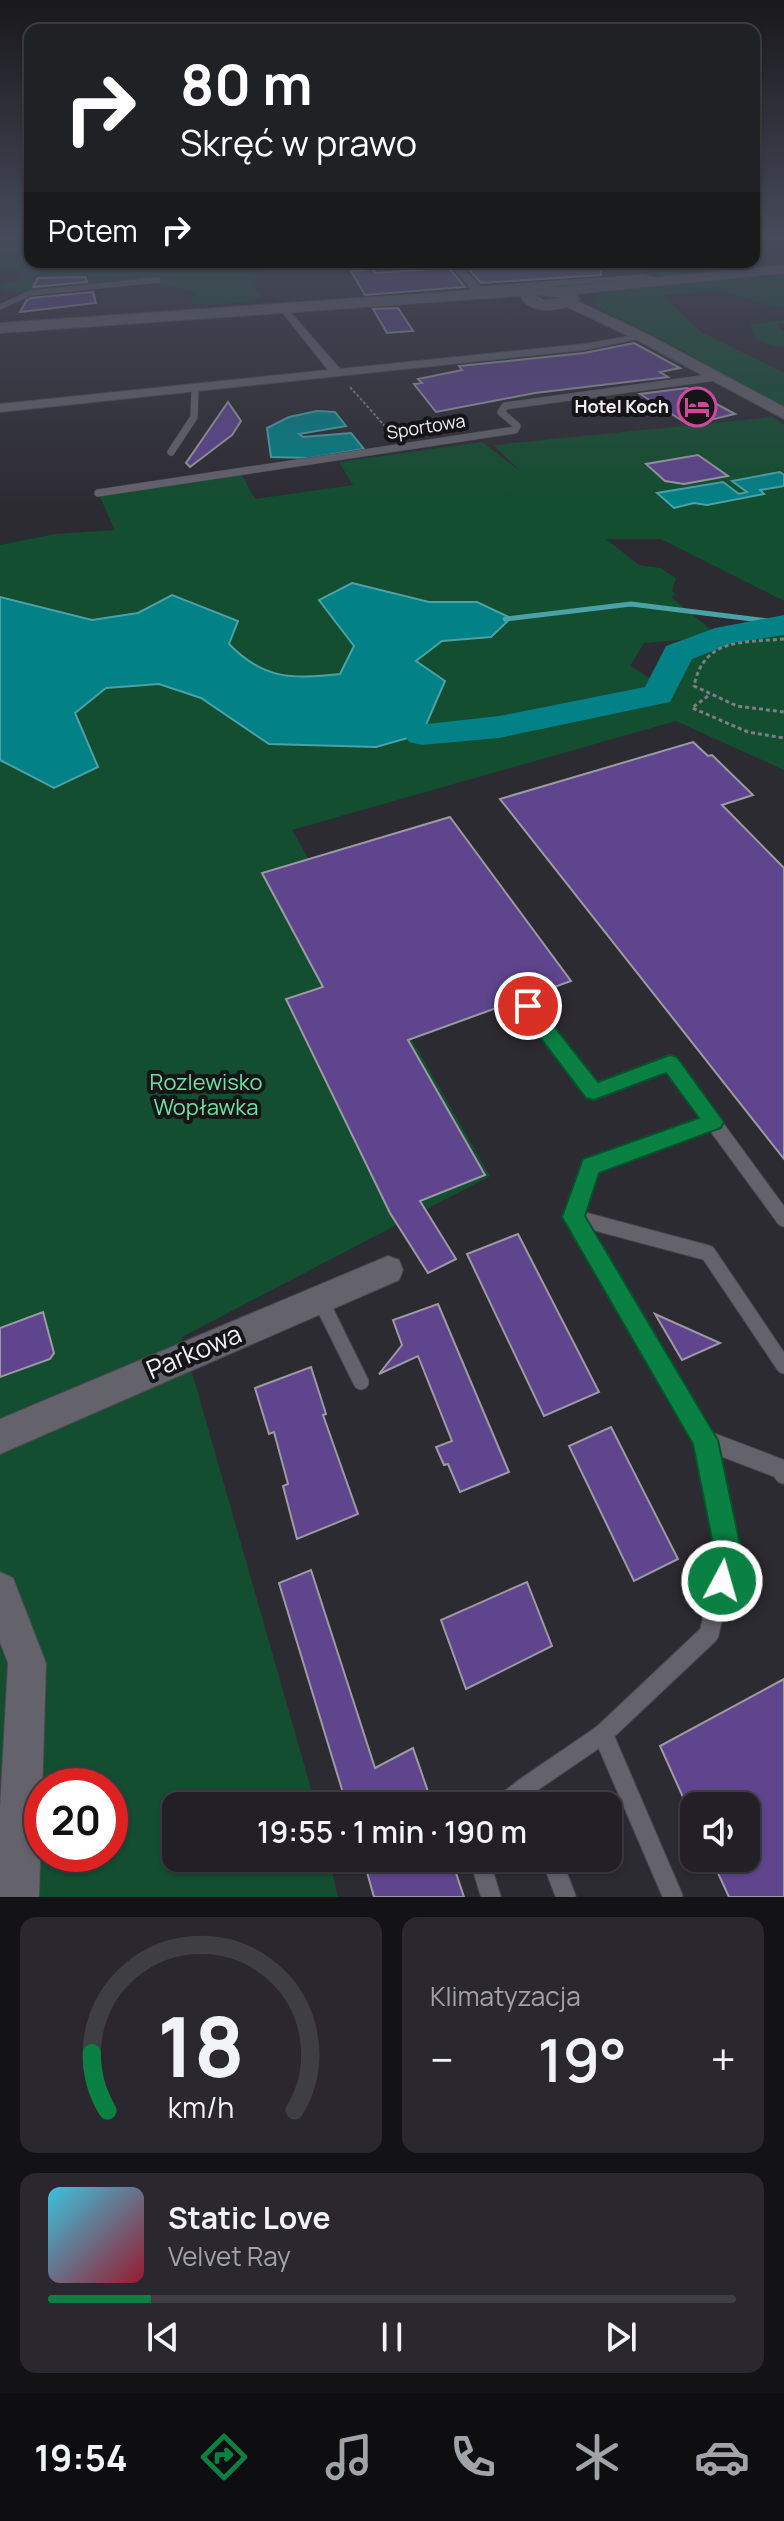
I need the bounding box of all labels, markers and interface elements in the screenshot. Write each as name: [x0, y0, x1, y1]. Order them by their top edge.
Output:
text: 80 m: [180, 45, 313, 122]
icon: right: [48, 56, 152, 160]
text: Skręć w prawo: [180, 118, 417, 167]
icon: right: [154, 208, 198, 252]
text: Potem: [48, 210, 138, 251]
hotel icon: Hotel Koch: [676, 386, 718, 428]
place label: Hotel Koch: [574, 394, 669, 418]
street label: Sportowa: [385, 408, 467, 444]
pin: [494, 972, 562, 1040]
icon: arrive: [506, 984, 550, 1028]
park label: Rozlewisko Wopławka: [150, 1067, 262, 1122]
street label: Parkowa: [141, 1315, 247, 1387]
position arrow: [680, 1539, 764, 1623]
speed limit sign: 20: [24, 1768, 128, 1872]
map controls: [680, 1792, 760, 1872]
button: sound: [680, 1792, 760, 1872]
text: 19:55 · 1 min · 190 m: [257, 1811, 527, 1852]
text: Klimatyzacja: [430, 1978, 581, 2014]
text: 18: [157, 1988, 245, 2102]
text: 19°: [537, 2018, 627, 2100]
text: −: [430, 2029, 454, 2089]
text: +: [711, 2029, 736, 2089]
text: km/h: [168, 2088, 234, 2127]
text: Static Love: [168, 2197, 331, 2238]
text: Velvet Ray: [168, 2238, 291, 2274]
icon: previous: [141, 2315, 185, 2359]
icon: pause: [370, 2315, 414, 2359]
icon: next: [599, 2315, 643, 2359]
icon: directions: [196, 2429, 252, 2485]
icon: music: [321, 2429, 377, 2485]
icon: phone: [445, 2429, 501, 2485]
icon: climate: [569, 2429, 625, 2485]
icon: car: [694, 2429, 750, 2485]
text: 19:54: [34, 2433, 128, 2482]

